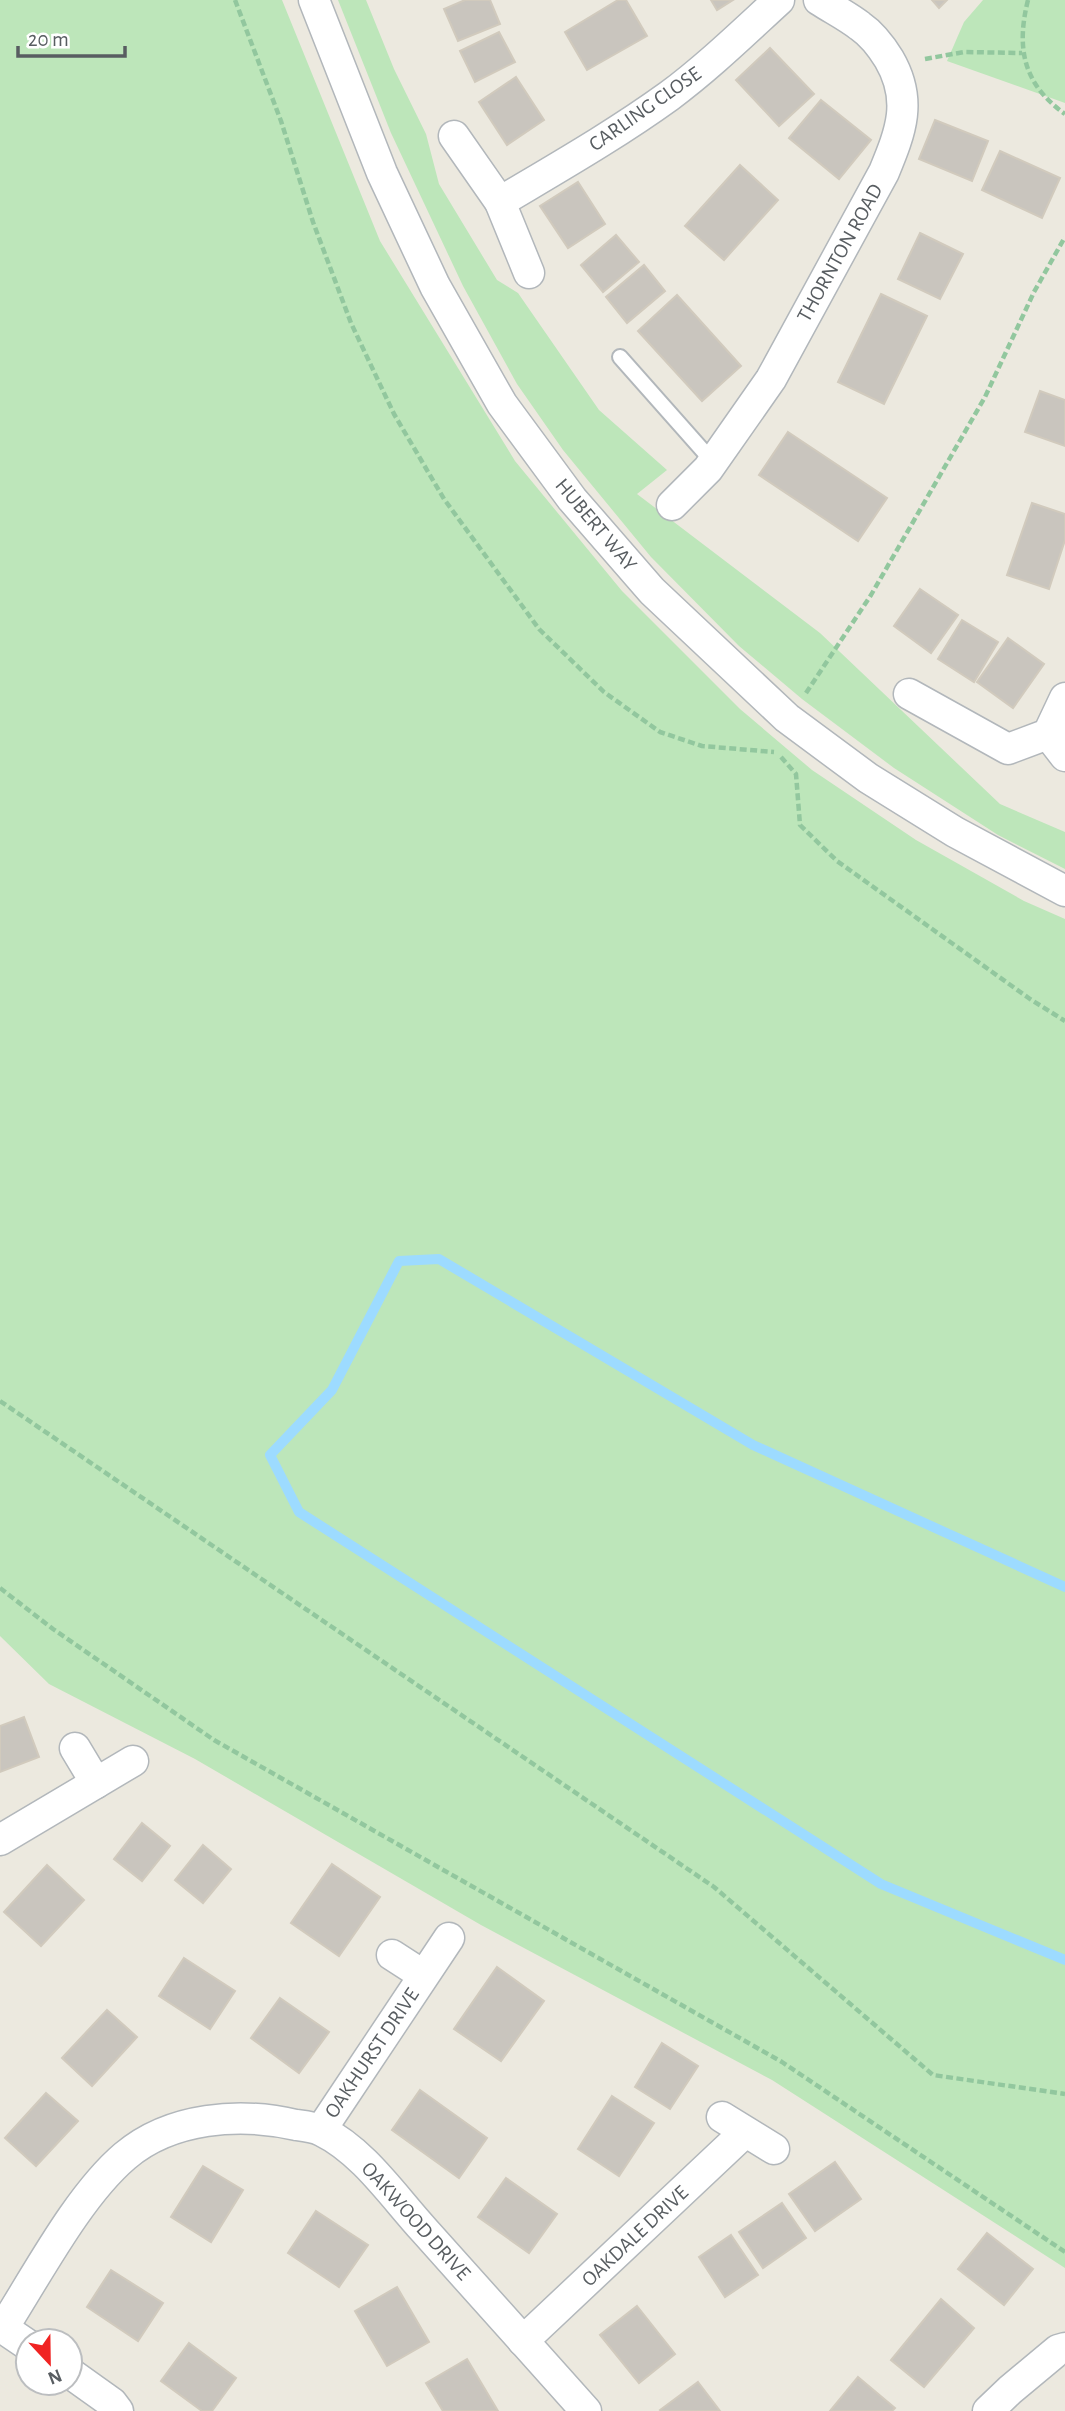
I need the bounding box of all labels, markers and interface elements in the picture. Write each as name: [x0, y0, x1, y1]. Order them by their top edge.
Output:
scale bar: [18, 14, 124, 58]
text: 20 m: [28, 29, 69, 50]
street label: CARLING CLOSE: [585, 63, 705, 155]
street label: THORNTON ROAD: [793, 181, 887, 325]
street label: HUBERT WAY: [551, 475, 641, 575]
street label: OAKHURST DRIVE: [321, 1984, 423, 2122]
street label: OAKWOOD DRIVE: [358, 2158, 474, 2284]
street label: OAKDALE DRIVE: [578, 2182, 692, 2290]
north arrow: [14, 2327, 84, 2397]
text: N: [45, 2365, 64, 2388]

